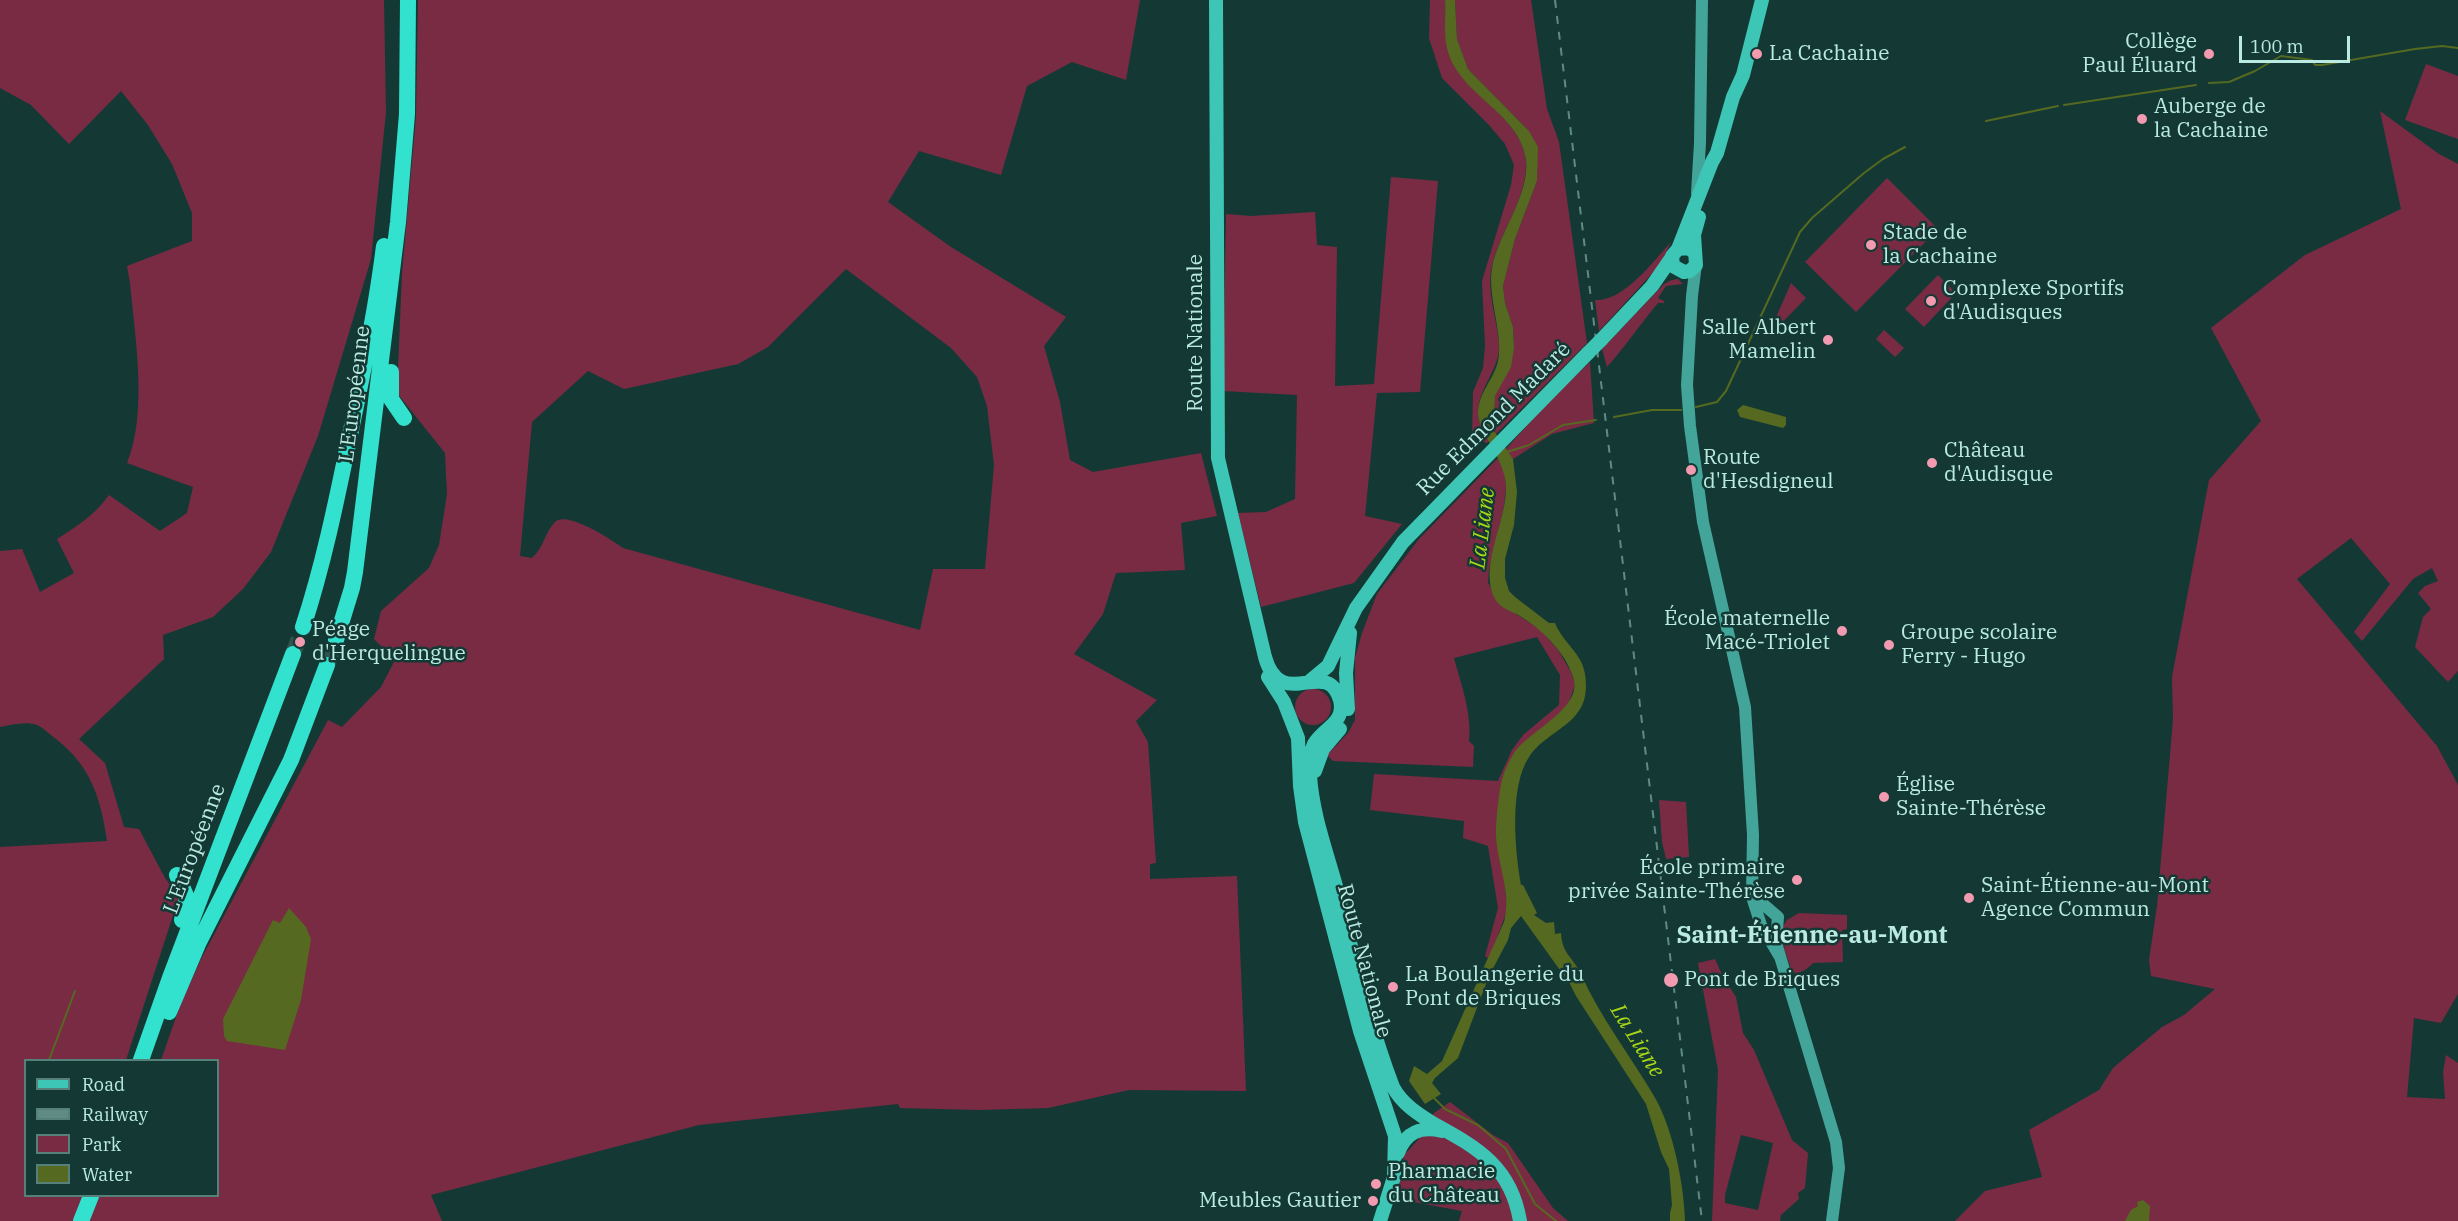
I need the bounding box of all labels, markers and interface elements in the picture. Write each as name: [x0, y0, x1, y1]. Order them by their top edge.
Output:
scale bar: [2242, 24, 2353, 62]
place label: Collège Paul Éluard: [2082, 29, 2197, 79]
text: 100 m: [2250, 35, 2304, 58]
place label: La Cachaine: [1769, 41, 1889, 67]
marker: La Cachaine: [1750, 47, 1764, 61]
marker: Collège Paul Éluard: [2202, 47, 2216, 61]
place label: Auberge de la Cachaine: [2154, 94, 2268, 144]
marker: Auberge de la Cachaine: [2135, 112, 2149, 126]
place label: Stade de la Cachaine: [1883, 220, 1997, 270]
marker: Stade de la Cachaine: [1864, 238, 1878, 252]
street label: Route Nationale: [1183, 254, 1209, 412]
place label: Complexe Sportifs d'Audisques: [1943, 276, 2124, 326]
marker: Complexe Sportifs d'Audisques: [1924, 294, 1938, 308]
place label: Salle Albert Mamelin: [1702, 315, 1816, 365]
street label: L'Européenne: [334, 324, 376, 464]
marker: Salle Albert Mamelin: [1821, 333, 1835, 347]
street label: Rue Edmond Madaré: [1412, 337, 1576, 501]
place label: Château d'Audisque: [1944, 438, 2053, 488]
place label: Route d'Hesdigneul: [1703, 445, 1834, 495]
marker: Château d'Audisque: [1925, 456, 1939, 470]
marker: Route d'Hesdigneul: [1684, 463, 1698, 477]
water label: La Liane: [1465, 486, 1501, 570]
place label: École maternelle Macé-Triolet: [1664, 606, 1830, 656]
place label: Péage d'Herquelingue: [312, 617, 466, 667]
place label: Groupe scolaire Ferry - Hugo: [1901, 620, 2057, 670]
marker: École maternelle Macé-Triolet: [1835, 624, 1849, 638]
marker: Péage d'Herquelingue: [293, 635, 307, 649]
marker: Groupe scolaire Ferry - Hugo: [1882, 638, 1896, 652]
place label: Église Sainte-Thérèse: [1896, 772, 2046, 822]
street label: L'Européenne: [159, 780, 231, 918]
marker: Église Sainte-Thérèse: [1877, 790, 1891, 804]
place label: École primaire privée Sainte-Thérèse: [1568, 855, 1785, 905]
marker: École primaire privée Sainte-Thérèse: [1790, 873, 1804, 887]
place label: Saint-Étienne-au-Mont Agence Commun: [1981, 873, 2209, 923]
street label: Route Nationale: [1331, 881, 1397, 1041]
marker: Saint-Étienne-au-Mont Agence Commun: [1962, 891, 1976, 905]
district label: Saint-Étienne-au-Mont: [1676, 922, 1948, 950]
place label: La Boulangerie du Pont de Briques: [1405, 962, 1584, 1012]
place label: Pont de Briques: [1684, 967, 1840, 993]
marker: Pont de Briques: [1662, 971, 1680, 989]
marker: La Boulangerie du Pont de Briques: [1386, 980, 1400, 994]
water label: La Liane: [1604, 1000, 1670, 1082]
legend: [24, 1059, 219, 1197]
text: Road: [82, 1073, 125, 1096]
text: Railway: [82, 1103, 148, 1126]
text: Park: [82, 1133, 121, 1156]
place label: Pharmacie du Château: [1388, 1159, 1500, 1209]
text: Water: [82, 1163, 132, 1186]
marker: Pharmacie du Château: [1369, 1177, 1383, 1191]
place label: Meubles Gautier: [1199, 1188, 1361, 1214]
marker: Meubles Gautier: [1366, 1194, 1380, 1208]

